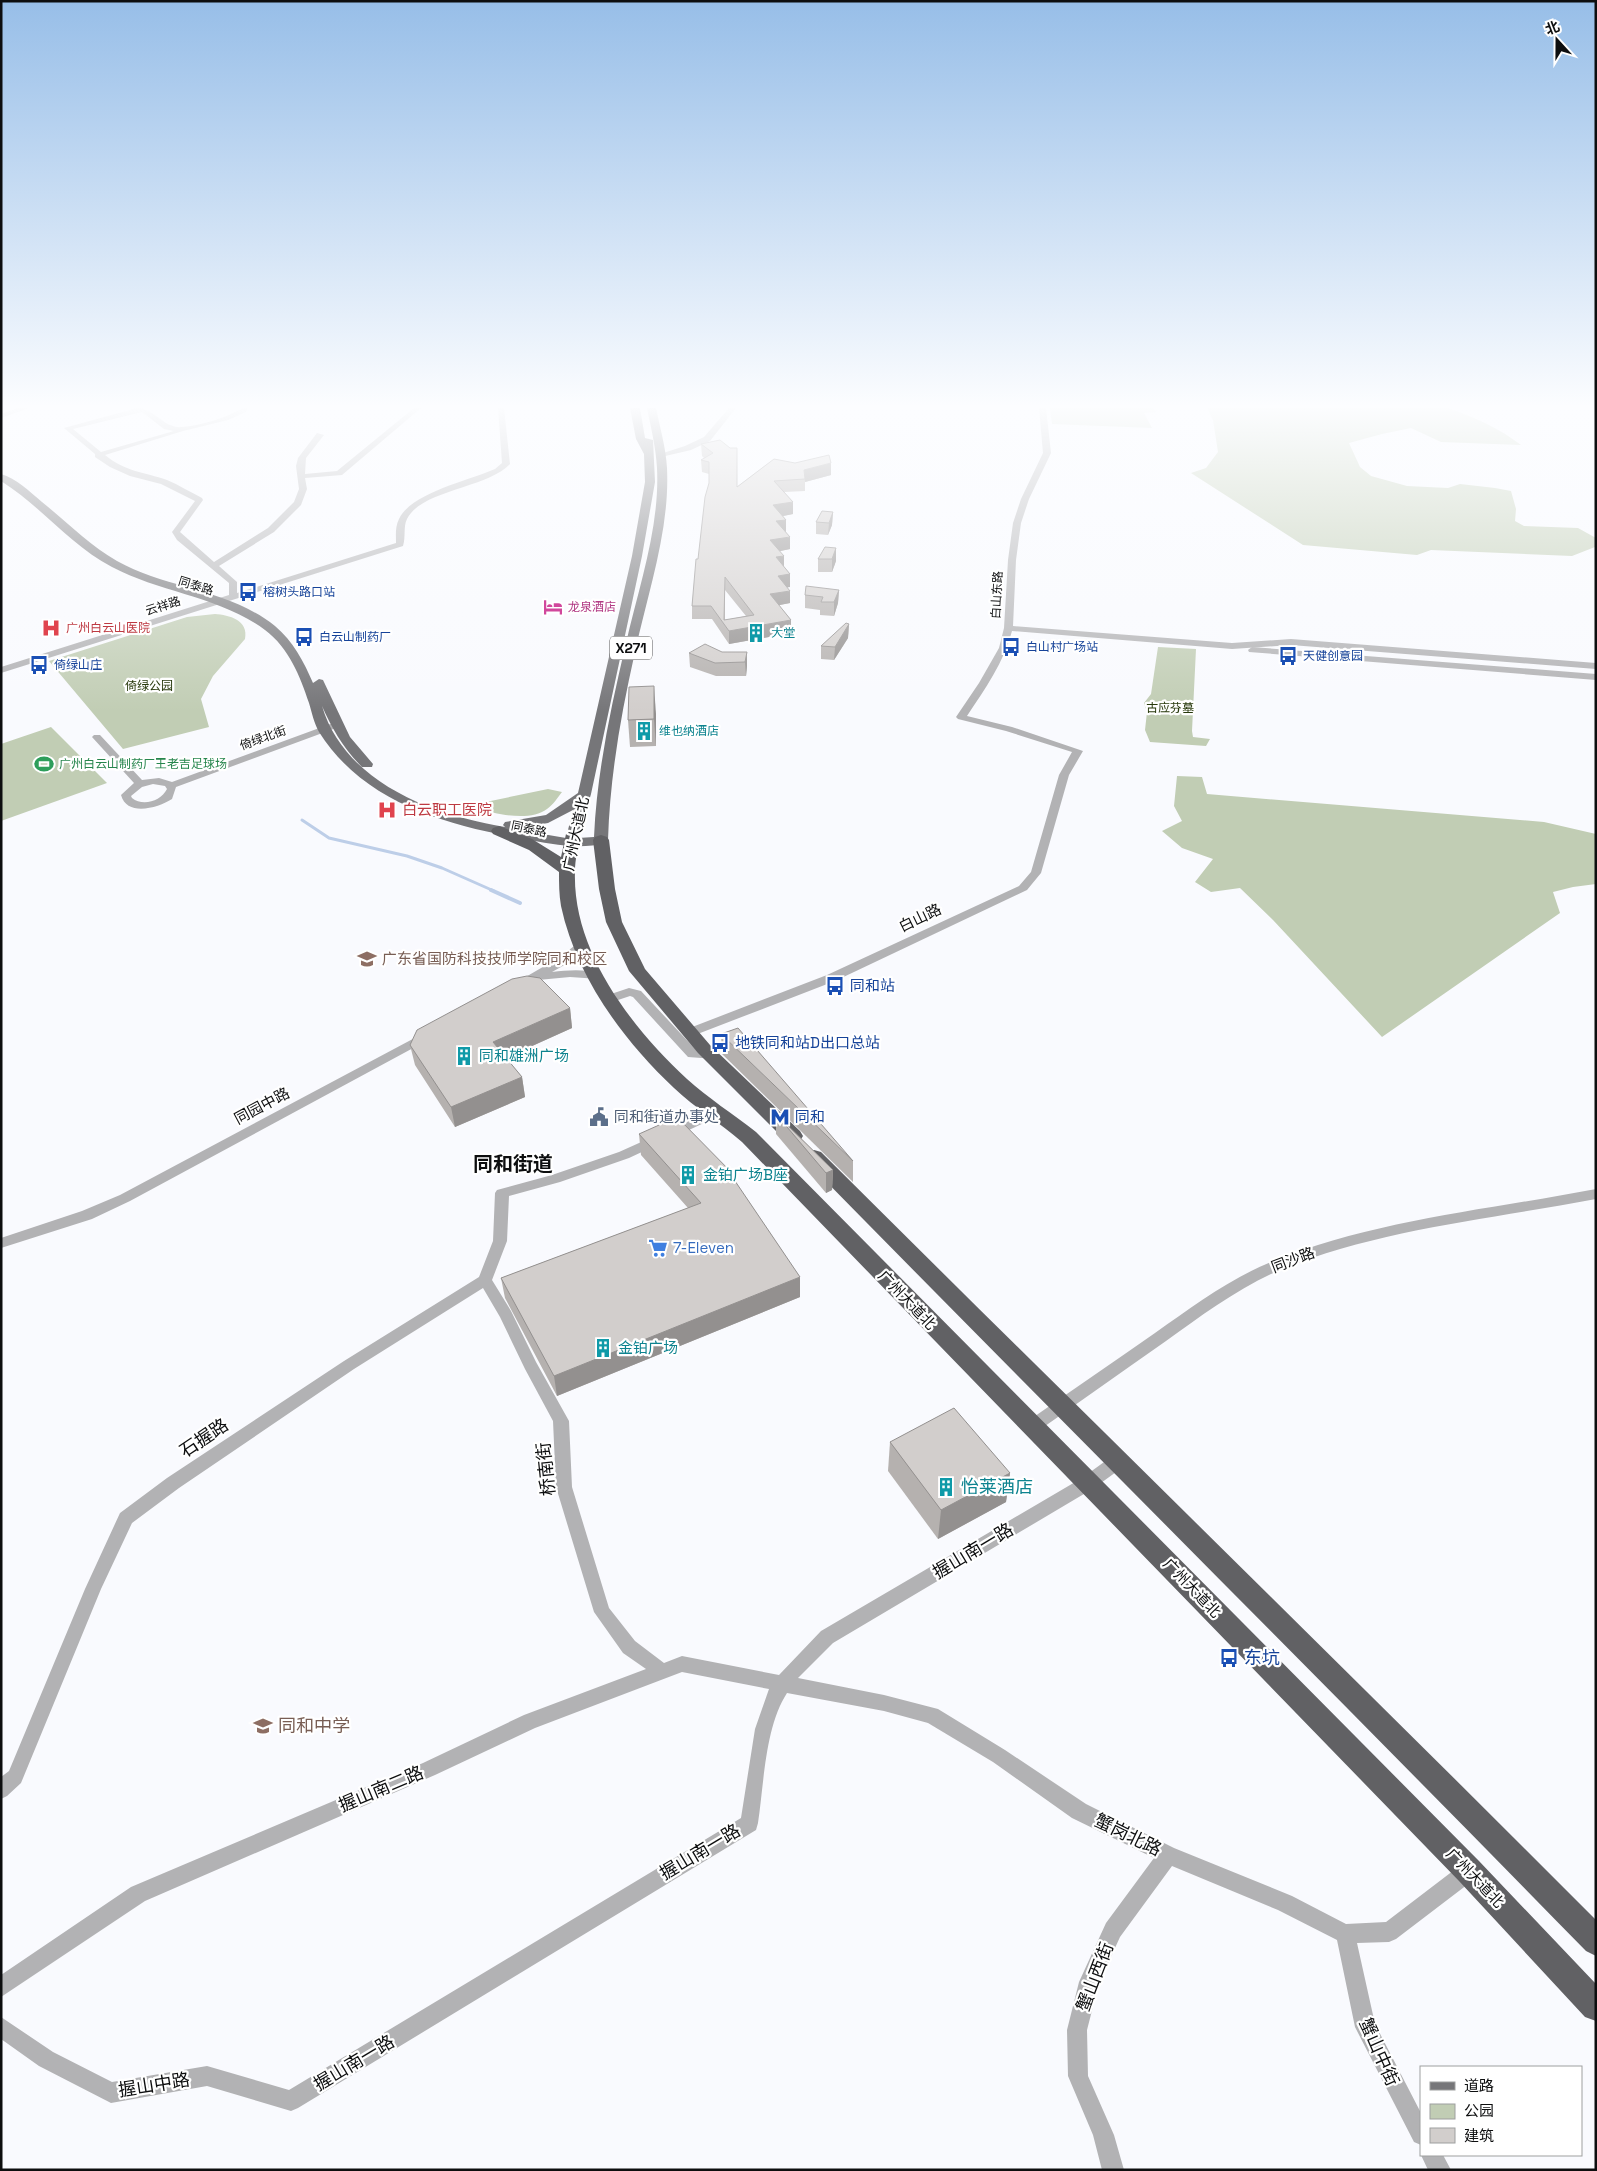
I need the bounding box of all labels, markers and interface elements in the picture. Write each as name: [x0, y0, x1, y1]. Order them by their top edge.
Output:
north arrow: [1532, 15, 1582, 65]
text: 北: [1543, 17, 1562, 39]
street label: 白山东路: [988, 571, 1006, 619]
street label: 同泰路: [176, 573, 216, 599]
bus stop icon: 榕树头路口站: [237, 581, 259, 603]
place label: 榕树头路口站: [263, 584, 335, 600]
street label: 云祥路: [143, 593, 183, 619]
hotel icon: 龙泉酒店: [542, 596, 564, 618]
place label: 龙泉酒店: [568, 599, 616, 615]
hospital icon: 广州白云山医院: [40, 617, 62, 639]
place label: 广州白云山医院: [66, 620, 150, 636]
building icon: 大堂: [745, 622, 767, 644]
place label: 大堂: [771, 625, 795, 641]
bus stop icon: 白云山制药厂: [293, 626, 315, 648]
place label: 白云山制药厂: [319, 629, 391, 645]
road number: X271: [610, 636, 652, 660]
bus stop icon: 白山村广场站: [1000, 636, 1022, 658]
place label: 白山村广场站: [1026, 639, 1098, 655]
bus stop icon: 天健创意园: [1277, 645, 1299, 667]
place label: 天健创意园: [1303, 648, 1363, 664]
bus stop icon: 倚绿山庄: [28, 654, 50, 676]
place label: 倚绿山庄: [54, 657, 102, 673]
park label: 倚绿公园: [125, 678, 173, 694]
park label: 古应芬墓: [1146, 700, 1194, 716]
building icon: 维也纳酒店: [633, 720, 655, 742]
street label: 倚绿北街: [238, 722, 288, 754]
place label: 维也纳酒店: [659, 723, 719, 739]
sports icon: 广州白云山制药厂王老吉足球场: [33, 753, 55, 775]
place label: 广州白云山制药厂王老吉足球场: [59, 756, 227, 772]
street label: 广州大道北: [558, 795, 593, 873]
hospital icon: 白云职工医院: [376, 799, 398, 821]
place label: 白云职工医院: [402, 800, 492, 819]
street label: 同泰路: [510, 817, 548, 841]
street label: 白山路: [895, 899, 944, 936]
school or university icon: 广东省国防科技技师学院同和校区: [356, 948, 378, 970]
place label: 广东省国防科技技师学院同和校区: [382, 949, 607, 968]
bus stop icon: 同和站: [824, 975, 846, 997]
place label: 同和站: [850, 976, 895, 995]
bus stop icon: 地铁同和站D出口总站: [709, 1032, 731, 1054]
place label: 地铁同和站D出口总站: [735, 1033, 880, 1052]
building icon: 同和雄洲广场: [453, 1045, 475, 1067]
place label: 同和雄洲广场: [479, 1046, 569, 1065]
street label: 同园中路: [231, 1083, 293, 1128]
public building icon: 同和街道办事处: [588, 1106, 610, 1128]
metro station icon: 同和: [769, 1106, 791, 1128]
place label: 同和街道办事处: [614, 1107, 719, 1126]
place label: 同和: [795, 1107, 825, 1126]
district label: 同和街道: [473, 1151, 553, 1177]
building icon: 金铂广场B座: [677, 1164, 699, 1186]
place label: 金铂广场B座: [703, 1165, 788, 1184]
supermarket icon: 7-Eleven: [647, 1237, 669, 1259]
place label: 7-Eleven: [673, 1238, 734, 1257]
street label: 同沙路: [1268, 1243, 1317, 1276]
street label: 广州大道北: [874, 1266, 940, 1333]
building icon: 金铂广场: [592, 1337, 614, 1359]
place label: 金铂广场: [618, 1338, 678, 1357]
street label: 石握路: [175, 1413, 233, 1462]
street label: 桥南街: [531, 1441, 560, 1497]
place label: 怡莱酒店: [961, 1475, 1033, 1498]
building icon: 怡莱酒店: [935, 1476, 957, 1498]
street label: 握山南一路: [928, 1518, 1017, 1584]
street label: 广州大道北: [1159, 1554, 1225, 1621]
place label: 东坑: [1244, 1646, 1280, 1669]
bus stop icon: 东坑: [1218, 1647, 1240, 1669]
place label: 同和中学: [278, 1714, 350, 1737]
school or university icon: 同和中学: [252, 1715, 274, 1737]
street label: 握山南二路: [335, 1760, 427, 1817]
street label: 蟹岗北路: [1091, 1808, 1166, 1861]
street label: 握山南一路: [655, 1819, 744, 1885]
street label: 广州大道北: [1442, 1844, 1508, 1911]
street label: 蟹山西街: [1071, 1939, 1118, 2015]
street label: 蟹山中街: [1354, 2014, 1405, 2089]
street label: 握山南一路: [309, 2030, 398, 2096]
legend: [1420, 2066, 1582, 2156]
street label: 握山中路: [117, 2068, 191, 2101]
text: 道路: [1464, 2076, 1494, 2095]
text: 公园: [1464, 2101, 1494, 2120]
text: 建筑: [1464, 2126, 1494, 2145]

